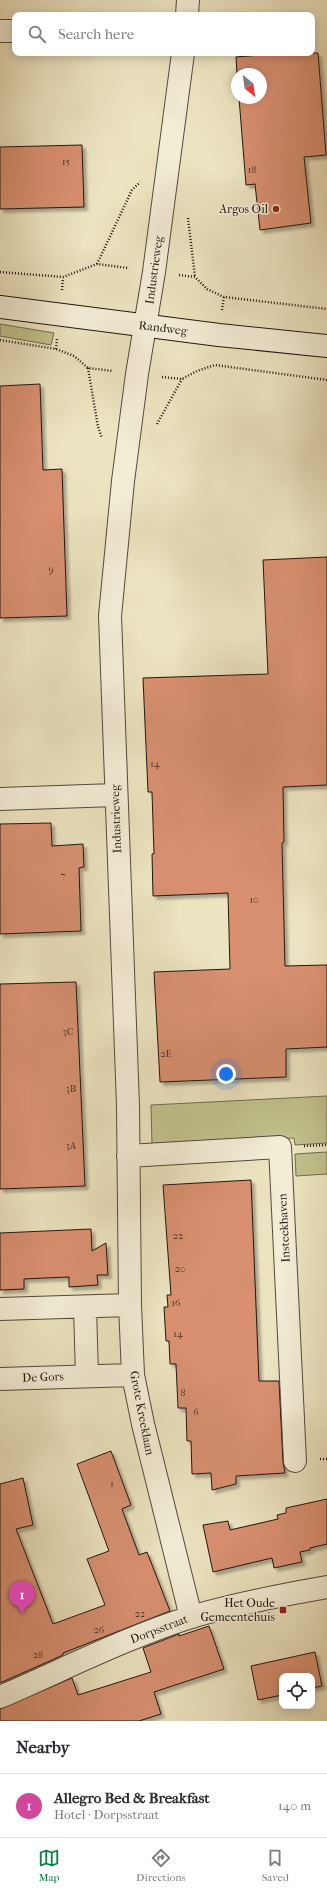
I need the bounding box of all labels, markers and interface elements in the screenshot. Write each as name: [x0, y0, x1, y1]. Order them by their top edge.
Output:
search box: [12, 12, 315, 56]
icon: search: [26, 23, 48, 45]
text: Search here: [58, 25, 134, 43]
north arrow: [231, 68, 267, 104]
house number: 15: [62, 156, 70, 168]
house number: 18: [248, 164, 256, 176]
place label: Argos Oil: [218, 202, 269, 216]
marker: Argos Oil: [271, 204, 281, 214]
street label: Industrieweg: [142, 234, 166, 305]
street label: Randweg: [138, 318, 189, 338]
house number: 9: [48, 564, 54, 576]
house number: 14: [150, 758, 161, 770]
street label: Industrieweg: [108, 784, 124, 854]
house number: 7: [61, 870, 66, 882]
house number: 10: [249, 894, 259, 906]
house number: 3C: [63, 1026, 74, 1038]
house number: 2E: [160, 1048, 172, 1060]
your location: [216, 1064, 236, 1084]
house number: 3B: [66, 1083, 76, 1095]
house number: 3A: [66, 1140, 77, 1152]
street label: Insteekhaven: [275, 1193, 293, 1263]
house number: 22: [173, 1230, 183, 1242]
house number: 20: [175, 1263, 185, 1275]
house number: 16: [172, 1297, 181, 1309]
house number: 14: [173, 1328, 184, 1340]
street label: De Gors: [22, 1369, 65, 1385]
street label: Grote Kreeklaan: [127, 1370, 157, 1456]
house number: 8: [180, 1387, 186, 1399]
house number: 6: [193, 1406, 199, 1418]
house number: 1: [110, 1478, 114, 1490]
pin: 1: [9, 1581, 35, 1614]
place label: Het Oude Gemeentehuis: [200, 1596, 276, 1624]
marker: Het Oude Gemeentehuis: [278, 1605, 288, 1615]
house number: 22: [135, 1608, 145, 1620]
street label: Dorpsstraat: [128, 1611, 191, 1646]
house number: 26: [94, 1624, 105, 1636]
house number: 28: [33, 1649, 43, 1661]
map controls: [279, 1673, 315, 1709]
button: locate: [279, 1673, 315, 1709]
text: Nearby: [16, 1737, 70, 1757]
text: Allegro Bed & Breakfast: [54, 1789, 210, 1807]
text: 1: [27, 1798, 31, 1813]
text: 140 m: [278, 1798, 311, 1813]
text: Hotel · Dorpsstraat: [54, 1807, 159, 1822]
tab: Map: [38, 1847, 60, 1884]
tab: Directions: [136, 1847, 186, 1884]
tab: Saved: [262, 1847, 289, 1884]

